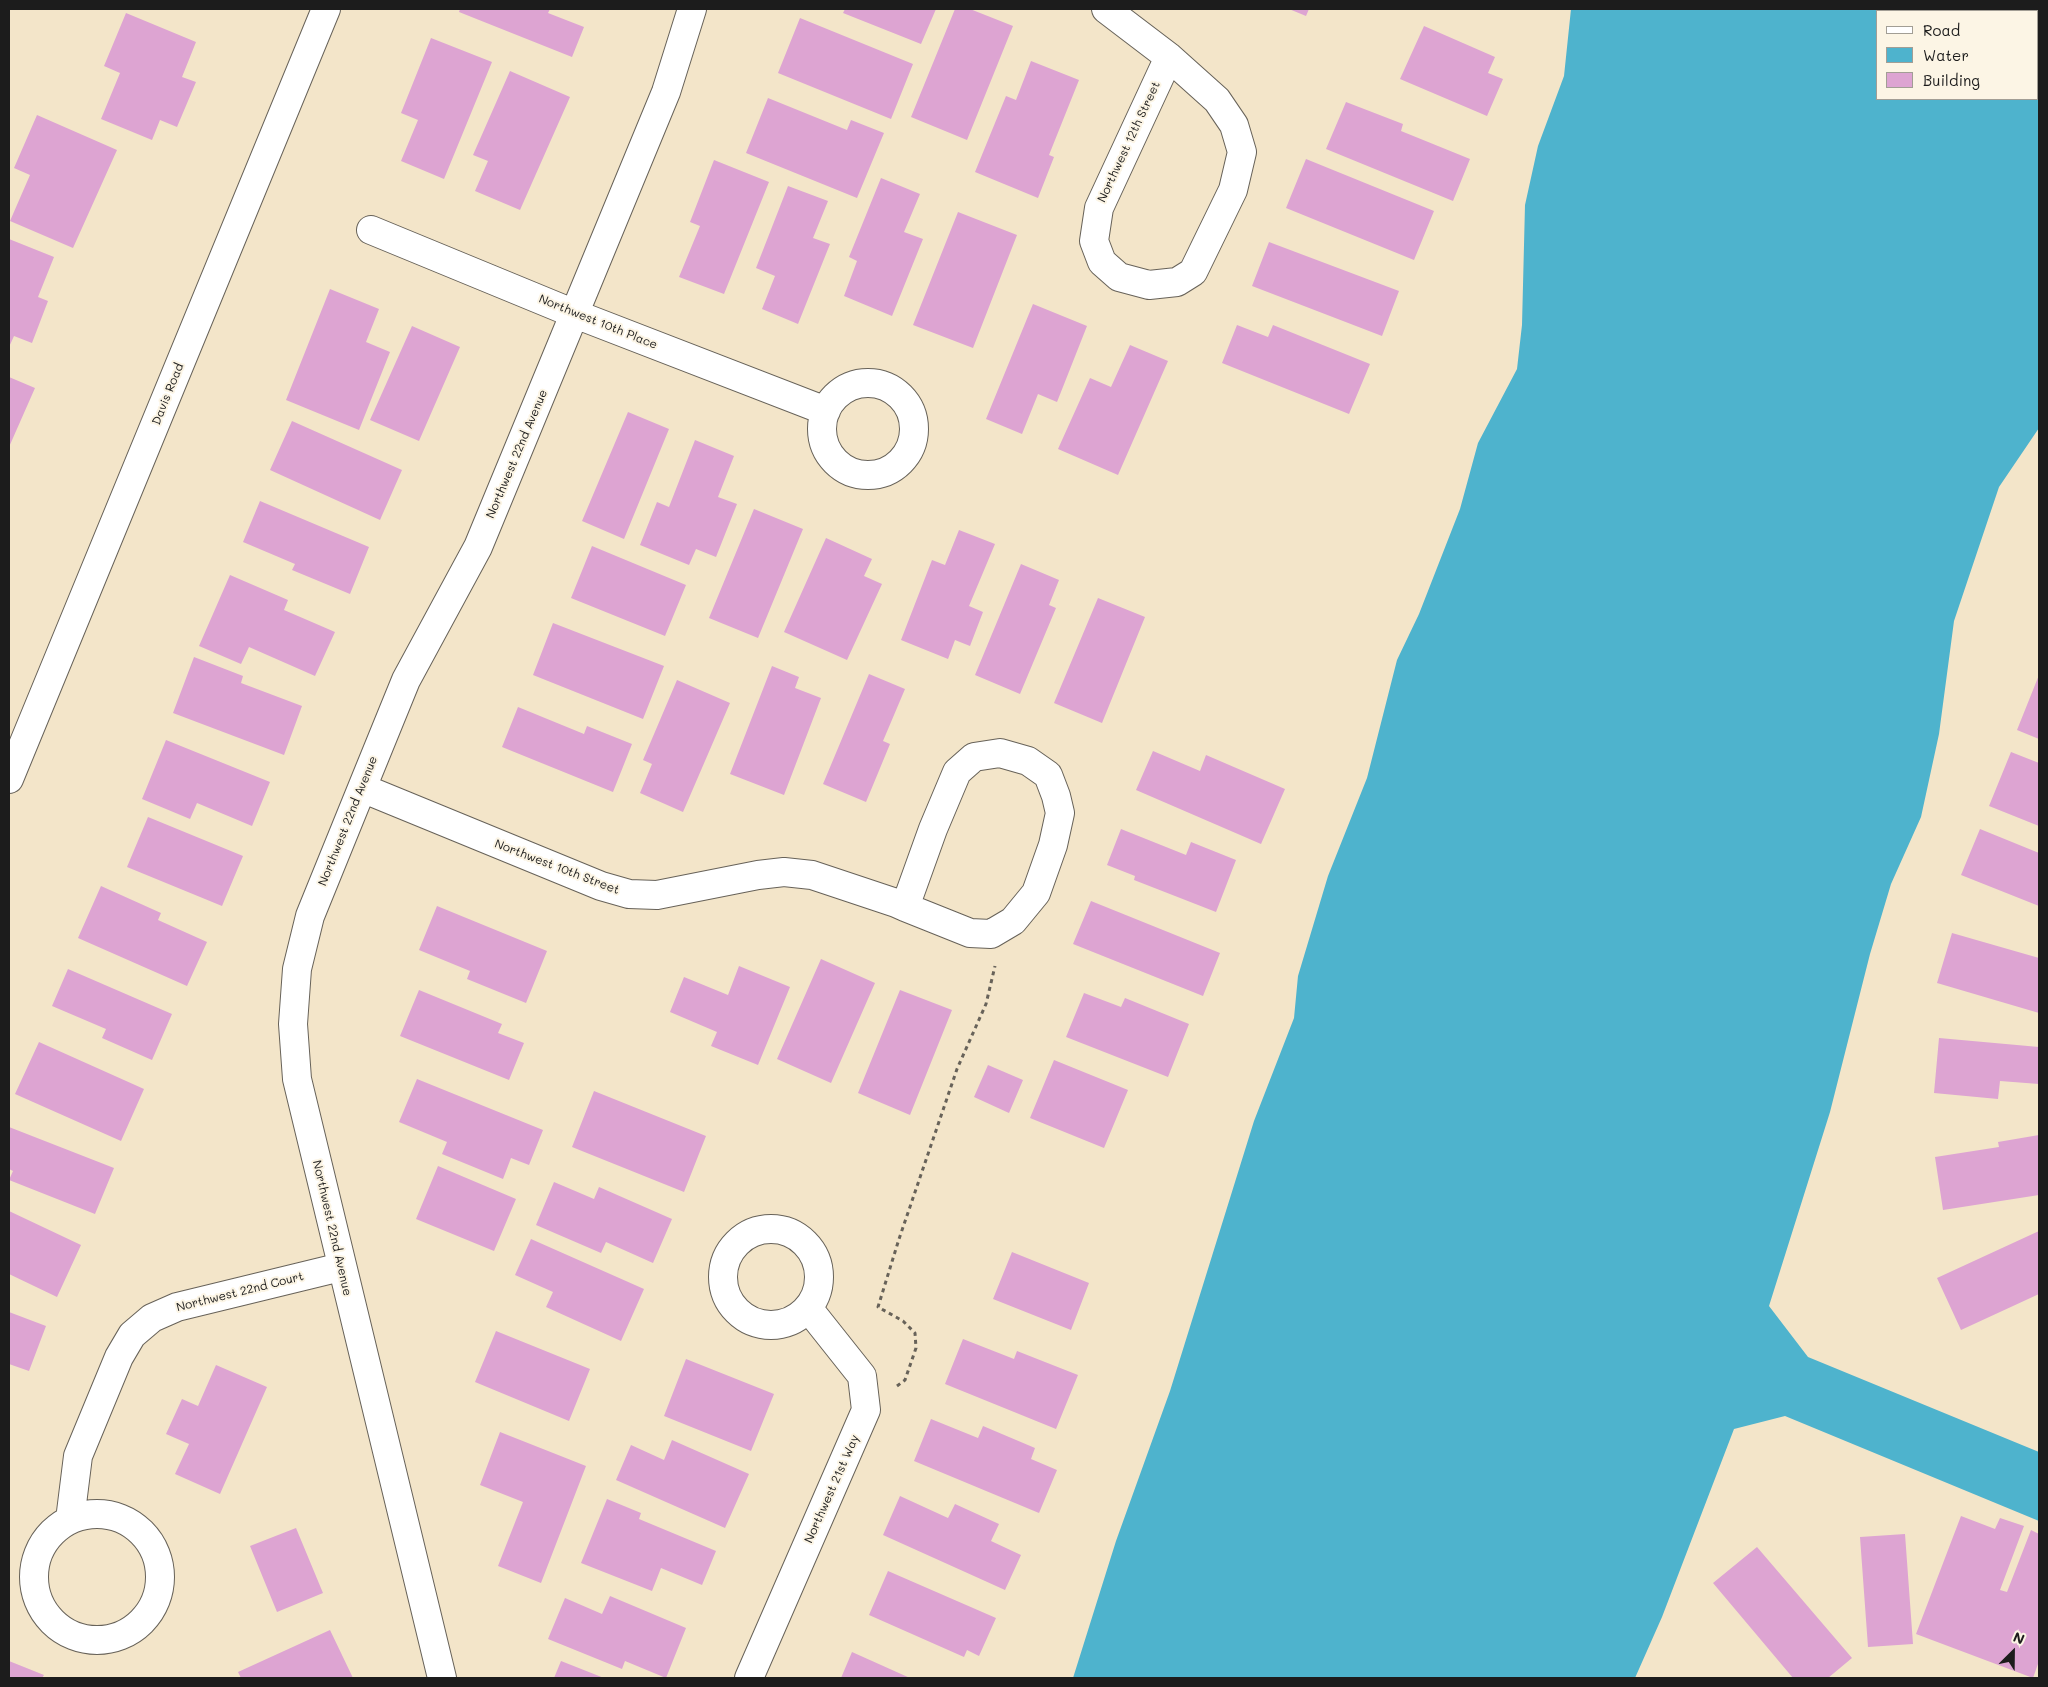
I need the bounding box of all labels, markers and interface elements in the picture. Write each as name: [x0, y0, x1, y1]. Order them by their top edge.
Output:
legend: [1876, 10, 2038, 100]
text: Road: [1923, 20, 1960, 40]
text: Water: [1923, 45, 1969, 65]
text: Building: [1923, 70, 1980, 90]
street label: Northwest 12th Street: [1095, 79, 1163, 205]
street label: Northwest 10th Place: [537, 292, 659, 352]
street label: Davis Road: [149, 361, 187, 427]
street label: Northwest 22nd Avenue: [483, 387, 551, 521]
street label: Northwest 22nd Avenue: [315, 754, 381, 888]
street label: Northwest 10th Street: [493, 837, 621, 897]
street label: Northwest 22nd Avenue: [309, 1159, 355, 1297]
street label: Northwest 22nd Court: [175, 1269, 305, 1315]
street label: Northwest 21st Way: [802, 1433, 862, 1545]
north arrow: [1988, 1627, 2038, 1677]
text: N: [2010, 1627, 2028, 1649]

